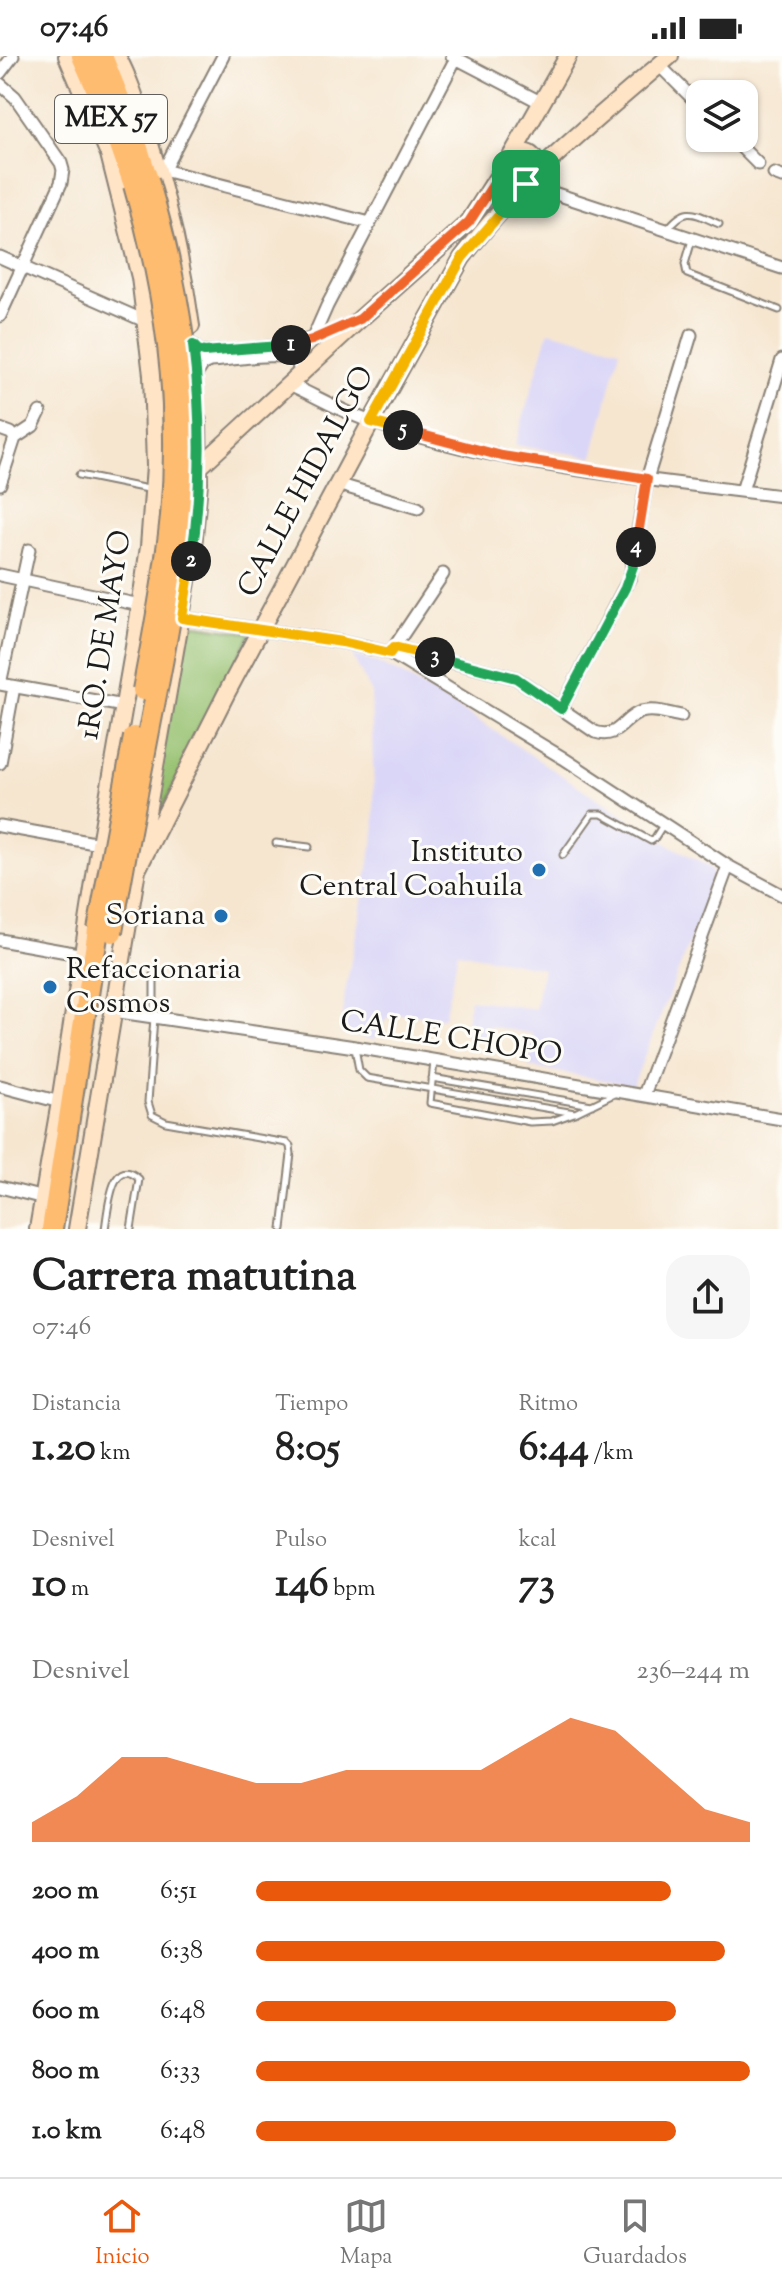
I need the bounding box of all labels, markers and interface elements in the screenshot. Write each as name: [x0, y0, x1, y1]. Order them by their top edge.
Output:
text: 07:46: [40, 7, 108, 50]
map controls: [686, 80, 758, 152]
button: layers: [686, 80, 758, 152]
road number: MEX 57: [55, 95, 167, 143]
pin: [492, 150, 560, 218]
icon: arrive: [504, 162, 548, 206]
pin: 1: [271, 325, 311, 365]
text: 1: [287, 329, 295, 361]
street label: CALLE HIDALGO: [228, 359, 386, 605]
pin: 5: [383, 410, 423, 450]
text: 5: [399, 414, 407, 446]
street label: 1RO. DE MAYO: [68, 527, 144, 743]
pin: 4: [616, 527, 656, 567]
text: 4: [630, 531, 642, 563]
pin: 2: [171, 541, 211, 581]
text: 2: [186, 545, 196, 577]
pin: 3: [415, 637, 455, 677]
text: 3: [431, 641, 439, 673]
place label: Instituto Central Coahuila: [299, 832, 523, 909]
marker: Instituto Central Coahuila: [530, 861, 548, 879]
place label: Soriana: [106, 895, 205, 938]
marker: Soriana: [212, 907, 230, 925]
place label: Refaccionaria Cosmos: [66, 949, 241, 1026]
marker: Refaccionaria Cosmos: [41, 978, 59, 996]
street label: CALLE CHOPO: [337, 1000, 565, 1078]
text: Carrera matutina: [32, 1247, 357, 1310]
button: share: [666, 1255, 750, 1339]
text: 07:46: [32, 1309, 91, 1346]
text: Distancia: [32, 1389, 121, 1421]
text: Tiempo: [275, 1389, 348, 1421]
text: Ritmo: [519, 1389, 578, 1421]
text: 1.20: [32, 1421, 96, 1478]
text: 8:05: [275, 1421, 340, 1478]
text: 6:44: [519, 1421, 589, 1478]
text: km: [96, 1438, 130, 1470]
text: /km: [589, 1438, 633, 1470]
text: Desnivel: [32, 1525, 115, 1557]
text: Pulso: [275, 1525, 327, 1557]
text: kcal: [519, 1525, 556, 1557]
text: 10: [32, 1557, 66, 1614]
text: 146: [275, 1557, 329, 1614]
text: 73: [519, 1557, 555, 1614]
text: m: [66, 1574, 89, 1606]
text: bpm: [329, 1574, 376, 1606]
text: Desnivel: [32, 1653, 130, 1690]
text: 236–244 m: [636, 1653, 750, 1690]
text: 200 m: [32, 1873, 99, 1910]
text: 6:51: [160, 1873, 197, 1910]
text: 400 m: [32, 1933, 99, 1970]
text: 6:38: [160, 1933, 203, 1970]
text: 600 m: [32, 1993, 99, 2030]
text: 6:48: [160, 1993, 206, 2030]
text: 800 m: [32, 2053, 100, 2090]
text: 6:33: [160, 2053, 200, 2090]
text: 1.0 km: [32, 2113, 102, 2150]
text: 6:48: [160, 2113, 206, 2150]
tab: Inicio: [95, 2194, 150, 2274]
tab: Mapa: [340, 2194, 393, 2274]
tab: Guardados: [583, 2194, 687, 2274]

